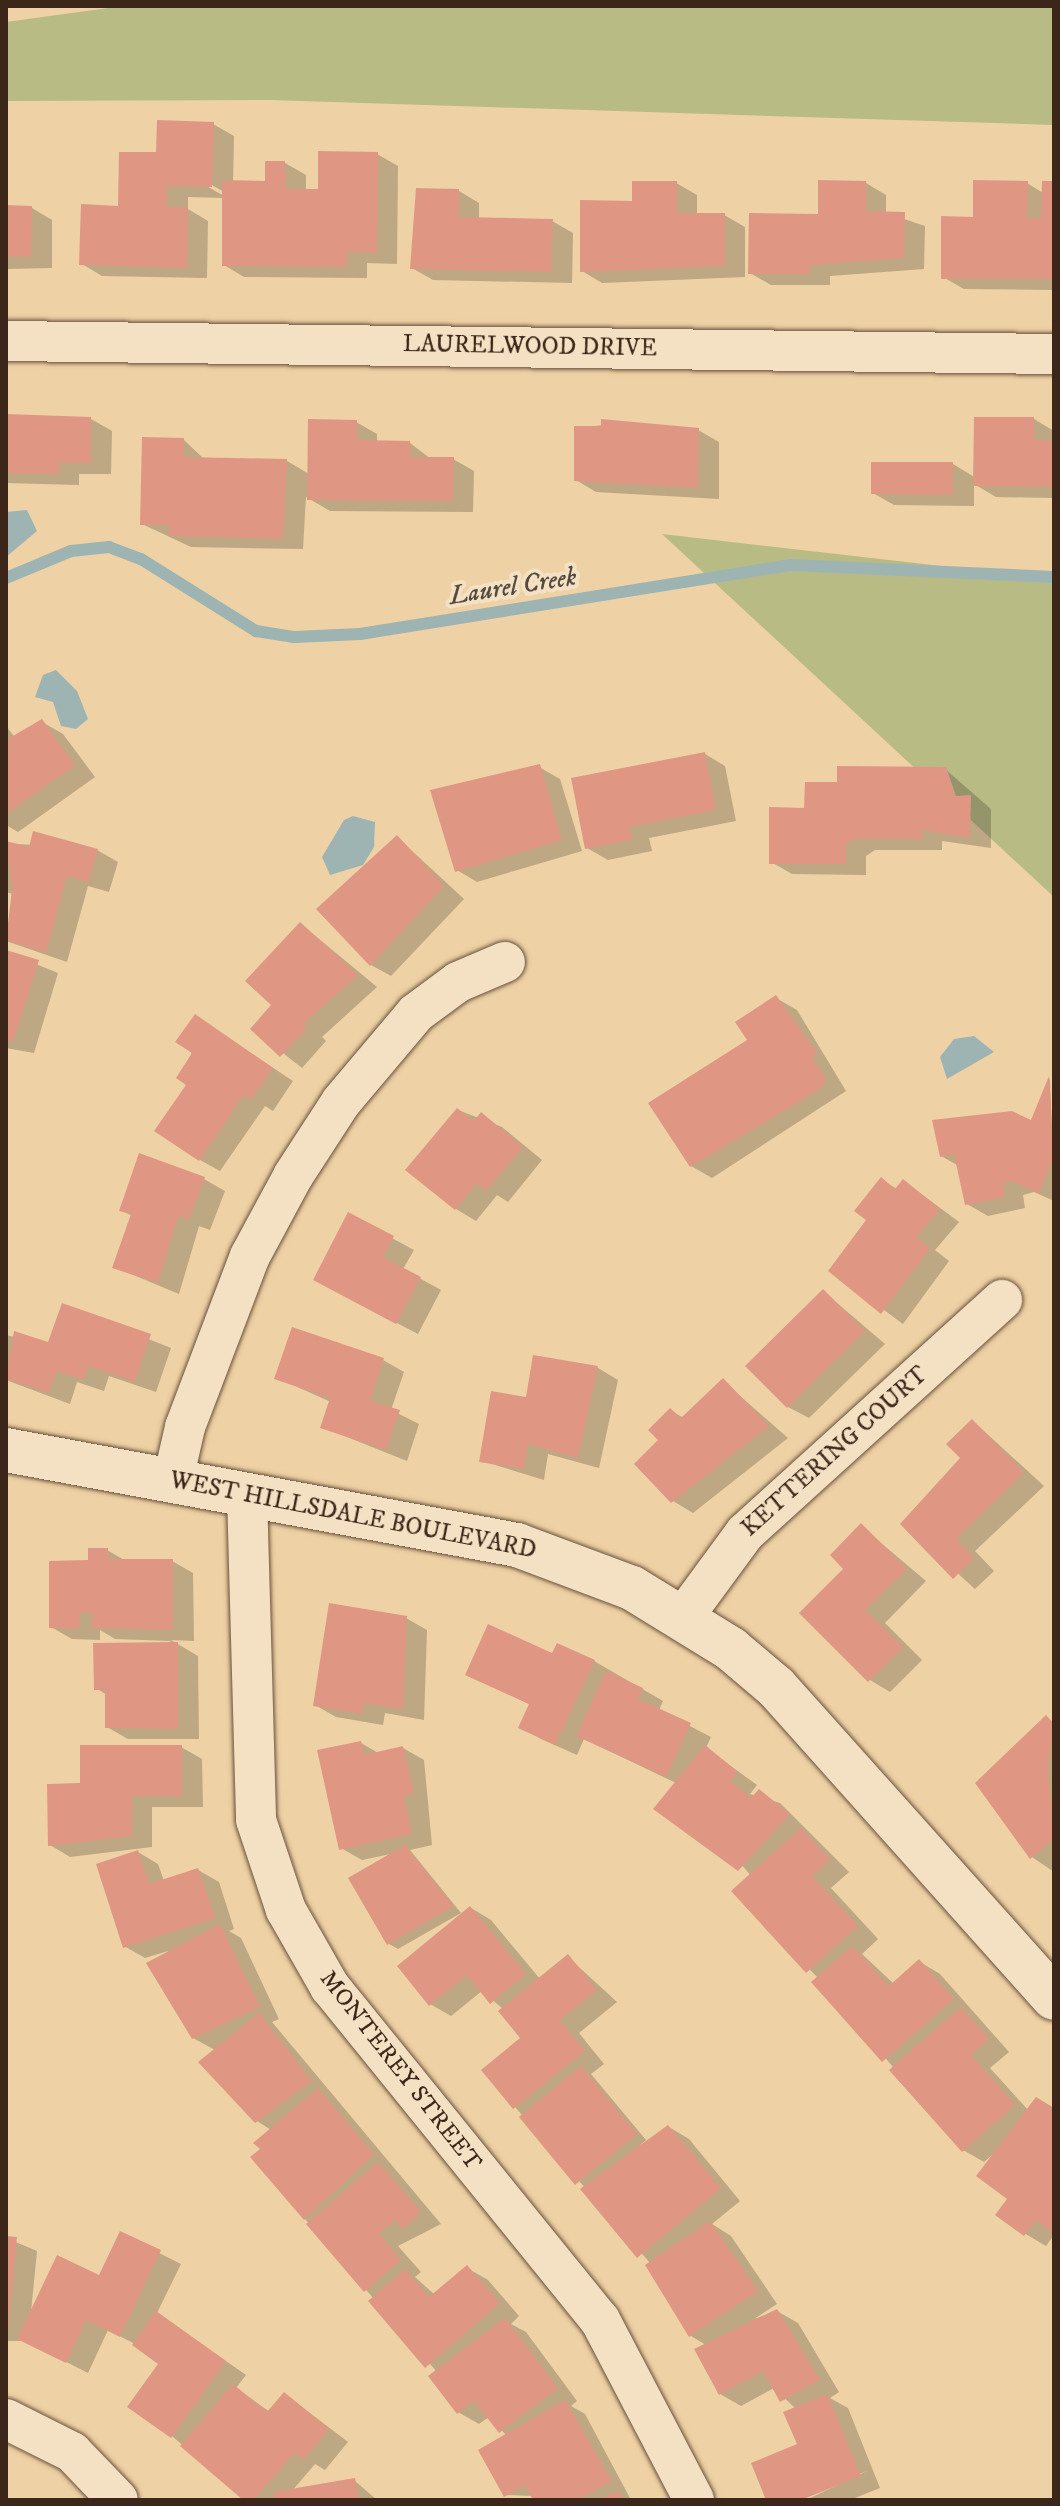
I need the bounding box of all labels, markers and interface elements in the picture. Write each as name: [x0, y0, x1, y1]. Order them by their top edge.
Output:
street label: LAURELWOOD DRIVE: [403, 330, 657, 364]
water label: Laurel Creek: [447, 562, 579, 612]
street label: KETTERING COURT: [736, 1361, 934, 1543]
street label: WEST HILLSDALE BOULEVARD: [167, 1466, 539, 1566]
street label: MONTEREY STREET: [313, 1965, 487, 2177]

